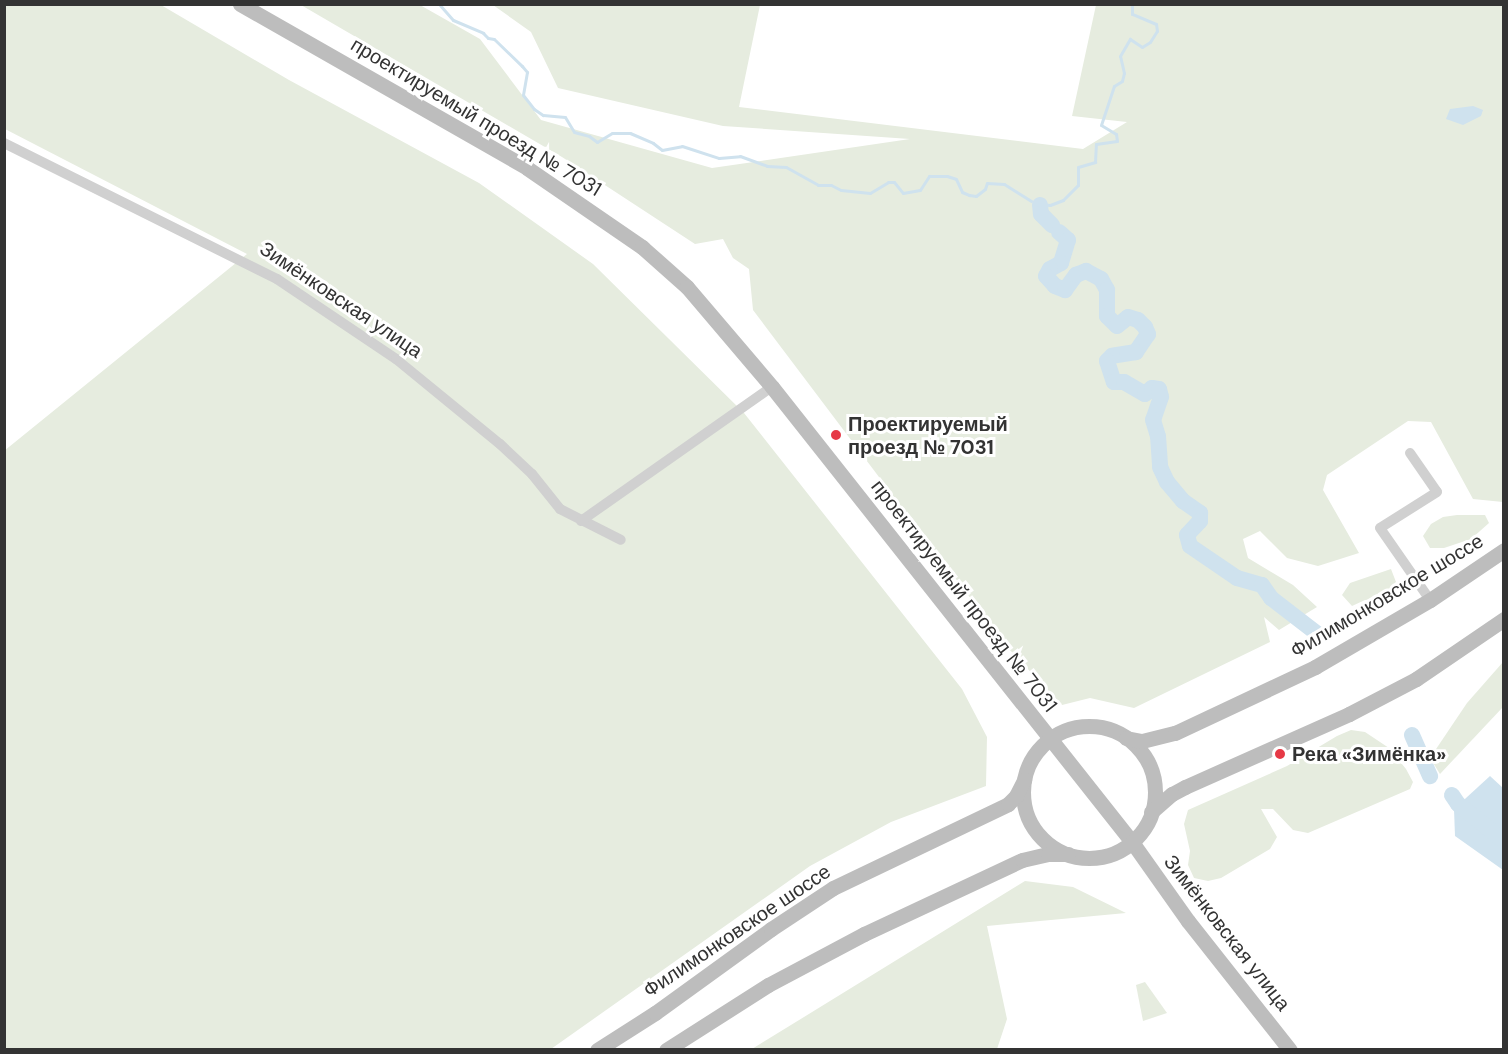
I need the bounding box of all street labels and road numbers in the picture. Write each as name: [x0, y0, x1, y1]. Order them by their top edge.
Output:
street label: проектируемый проезд № 7031: [346, 33, 606, 201]
street label: Зимёнковская улица: [255, 237, 427, 363]
street label: проектируемый проезд № 7031: [866, 475, 1062, 717]
street label: Филимонковское шоссе: [1286, 529, 1488, 663]
street label: Зимёнковская улица: [1159, 850, 1295, 1016]
street label: Филимонковское шоссе: [639, 859, 835, 1003]

